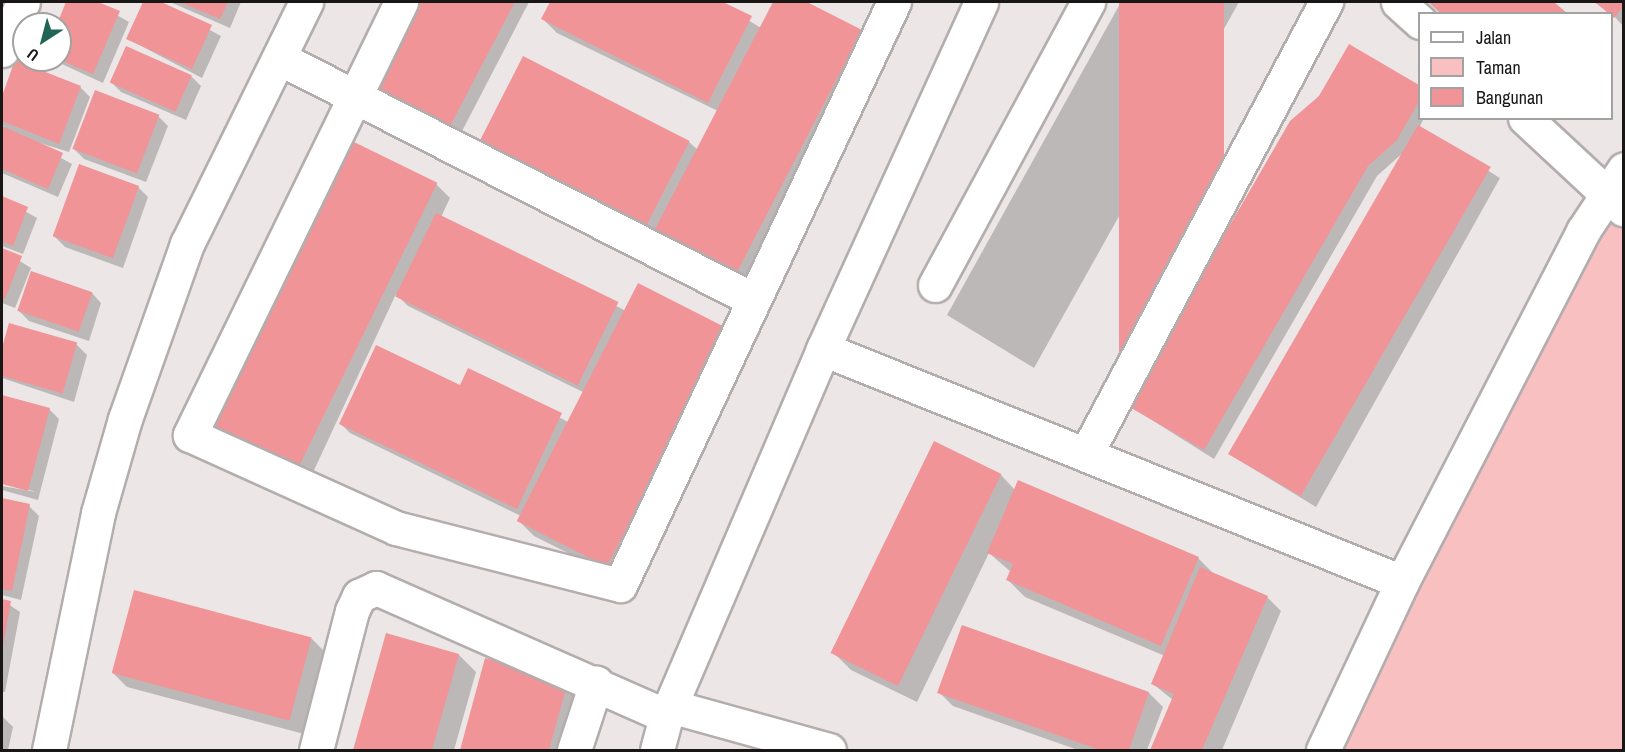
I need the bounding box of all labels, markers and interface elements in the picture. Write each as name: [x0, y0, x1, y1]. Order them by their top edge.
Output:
north arrow: [12, 12, 72, 72]
legend: [1418, 12, 1613, 120]
text: Jalan: [1476, 25, 1511, 50]
text: U: [22, 43, 43, 67]
text: Taman: [1476, 55, 1521, 80]
text: Bangunan: [1476, 85, 1543, 110]

